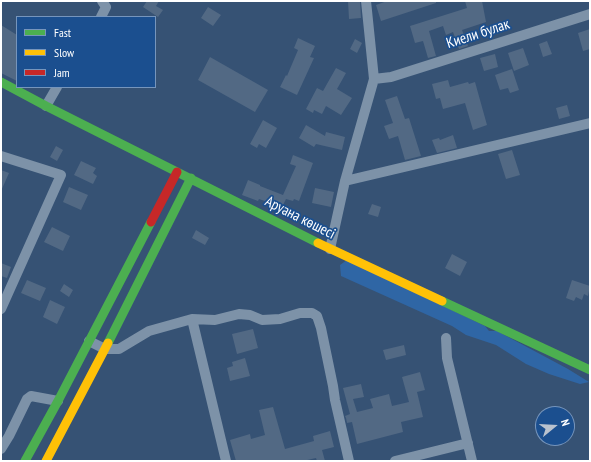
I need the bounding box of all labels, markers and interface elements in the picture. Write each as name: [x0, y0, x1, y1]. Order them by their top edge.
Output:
street label: Киели булак: [444, 15, 512, 53]
legend: [16, 16, 156, 88]
text: Fast: [54, 25, 71, 40]
text: Slow: [54, 45, 74, 60]
text: Jam: [54, 65, 70, 80]
street label: Аруана көшесі: [262, 193, 338, 243]
north arrow: [535, 406, 575, 446]
text: N: [558, 418, 573, 428]

